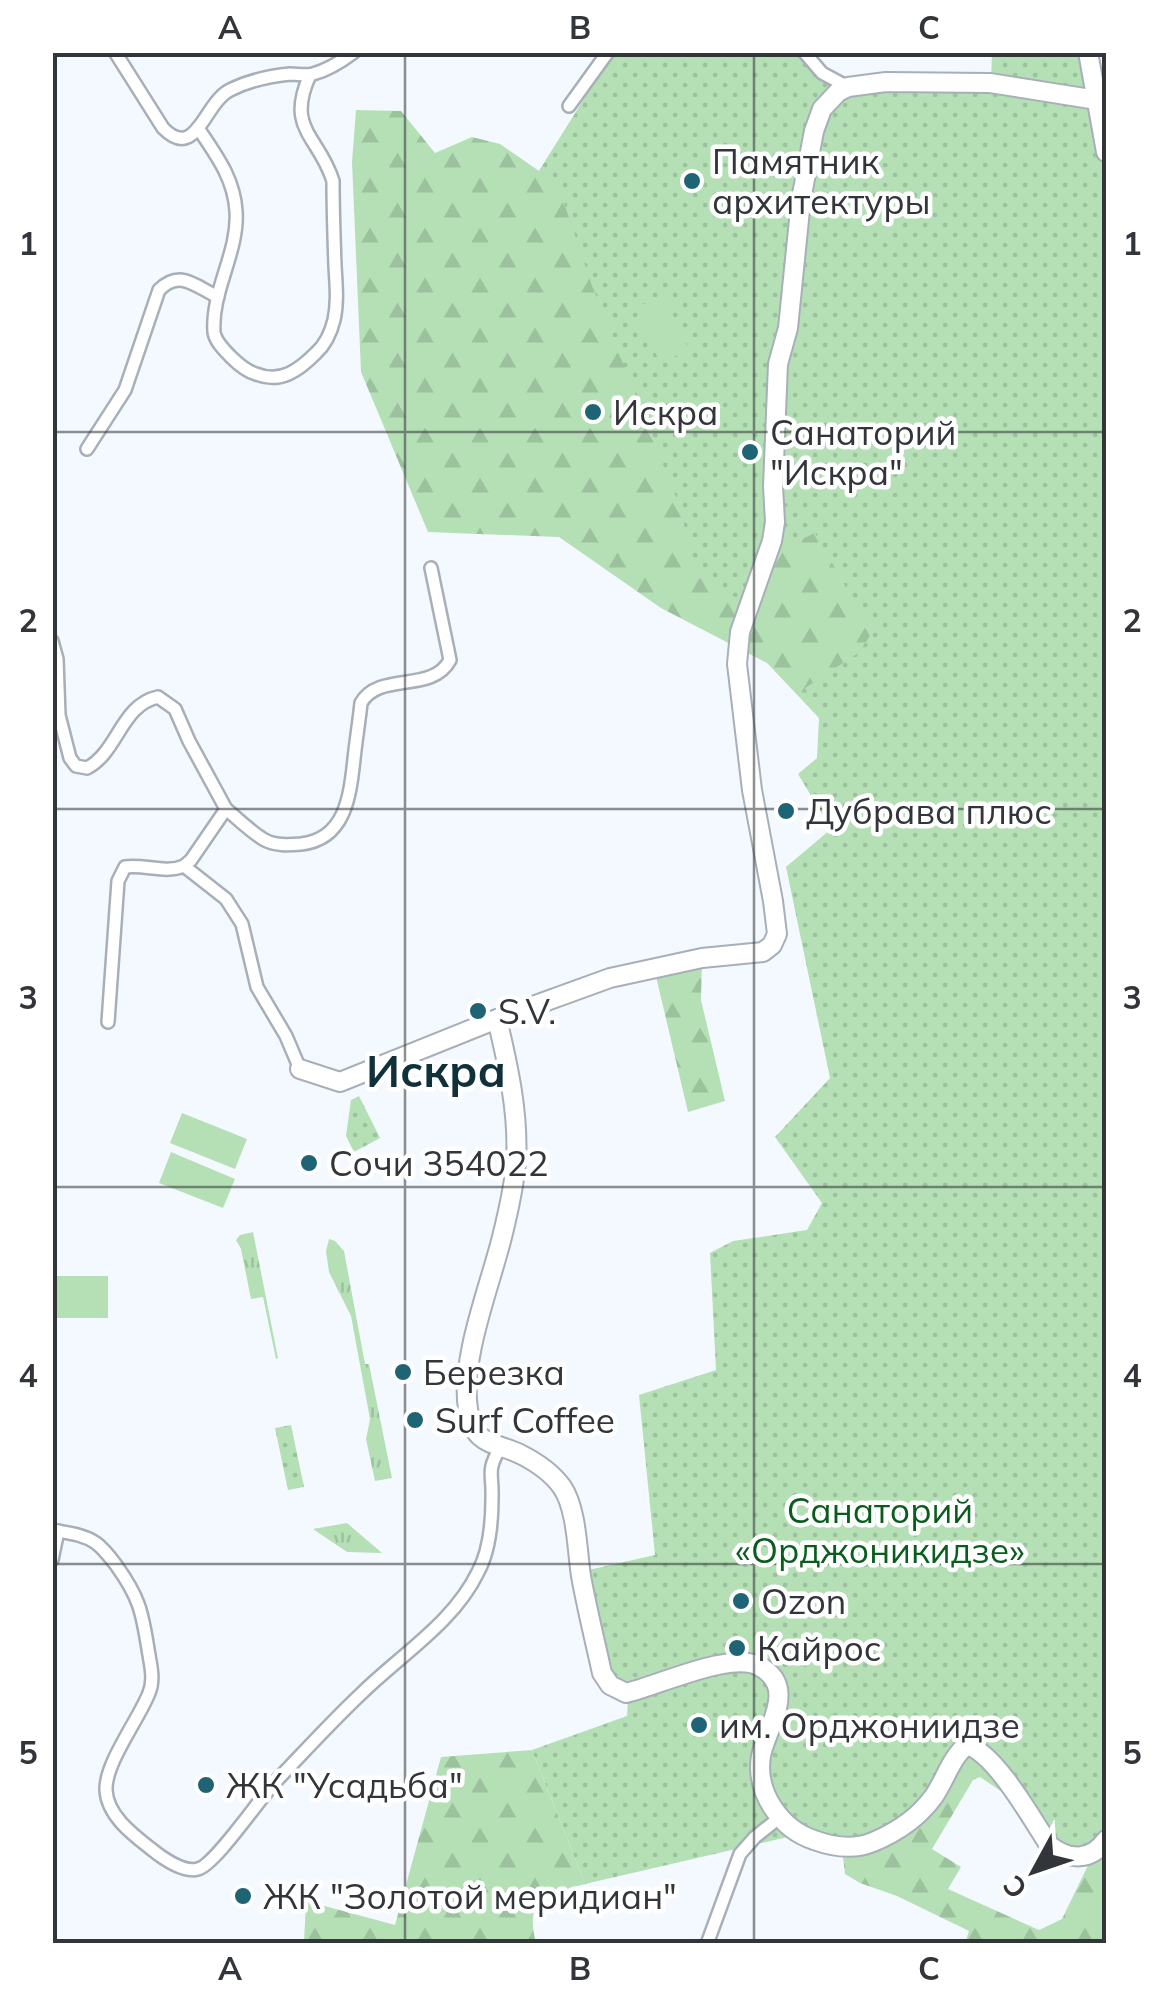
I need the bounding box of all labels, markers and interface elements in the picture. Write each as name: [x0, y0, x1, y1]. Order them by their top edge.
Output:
text: A: [218, 7, 242, 47]
text: B: [569, 7, 591, 47]
text: C: [918, 7, 940, 47]
place label: Памятник архитектуры: [712, 139, 931, 223]
marker: Памятник архитектуры: [681, 170, 703, 192]
text: 1: [18, 223, 38, 263]
text: 1: [1122, 223, 1142, 263]
place label: Искра: [613, 390, 718, 434]
marker: Искра: [582, 401, 604, 423]
place label: Санаторий "Искра": [770, 410, 956, 494]
marker: Санаторий "Искра": [739, 441, 761, 463]
text: 2: [18, 600, 38, 640]
text: 2: [1122, 600, 1142, 640]
place label: Дубрава плюс: [806, 789, 1052, 833]
marker: Дубрава плюс: [775, 800, 797, 822]
text: 3: [18, 977, 38, 1017]
text: 3: [1122, 977, 1142, 1017]
place label: S.V.: [498, 989, 556, 1033]
marker: S.V.: [467, 1000, 489, 1022]
district label: Искра: [366, 1042, 506, 1098]
place label: Сочи 354022: [329, 1141, 549, 1185]
marker: Сочи 354022: [298, 1152, 320, 1174]
place label: Березка: [423, 1350, 565, 1394]
text: 4: [18, 1355, 38, 1395]
text: 4: [1122, 1355, 1142, 1395]
marker: Березка: [392, 1361, 414, 1383]
place label: Surf Coffee: [435, 1398, 615, 1442]
marker: Surf Coffee: [404, 1409, 426, 1431]
park label: Санаторий «Орджоникидзе»: [735, 1488, 1025, 1572]
place label: Ozon: [761, 1579, 846, 1623]
marker: Ozon: [730, 1590, 752, 1612]
place label: Кайрос: [757, 1626, 882, 1670]
marker: Кайрос: [726, 1637, 748, 1659]
place label: им. Орджониидзе: [719, 1703, 1020, 1747]
marker: им. Орджониидзе: [688, 1714, 710, 1736]
text: 5: [18, 1732, 38, 1772]
text: 5: [1122, 1732, 1142, 1772]
place label: ЖК "Усадьба": [226, 1763, 463, 1807]
marker: ЖК "Усадьба": [195, 1774, 217, 1796]
north arrow: [984, 1821, 1084, 1921]
text: С: [995, 1869, 1034, 1906]
place label: ЖК "Золотой меридиан": [263, 1874, 677, 1918]
marker: ЖК "Золотой меридиан": [232, 1885, 254, 1907]
text: A: [218, 1948, 242, 1988]
text: B: [569, 1948, 591, 1988]
text: C: [918, 1948, 940, 1988]

